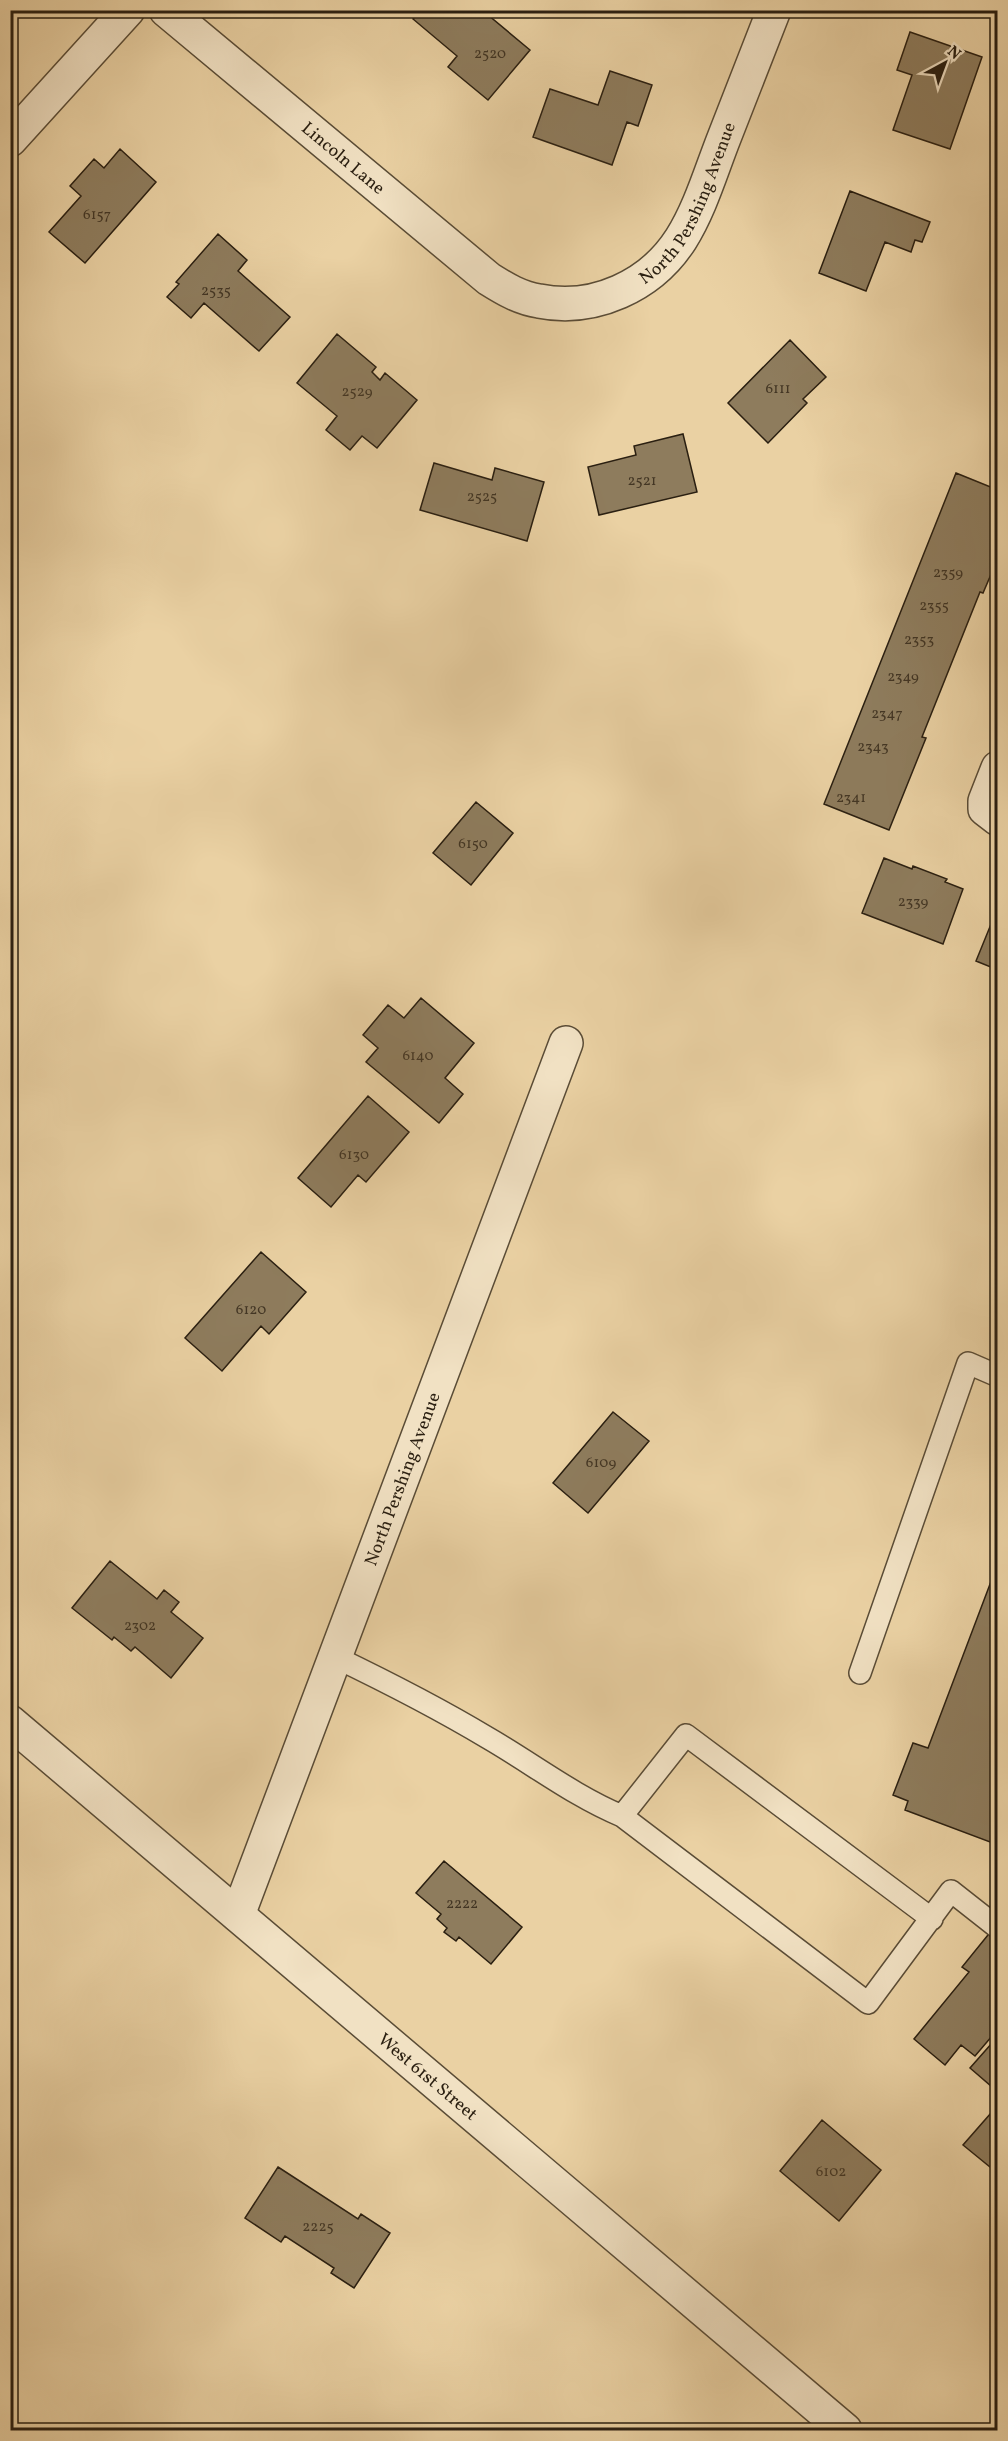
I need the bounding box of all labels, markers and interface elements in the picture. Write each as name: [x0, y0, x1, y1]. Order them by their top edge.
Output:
north arrow: [915, 33, 975, 93]
text: N: [942, 41, 965, 66]
house number: 2520: [474, 44, 506, 65]
street label: Lincoln Lane: [295, 117, 390, 201]
street label: North Pershing Avenue: [634, 119, 743, 291]
house number: 6157: [83, 205, 111, 226]
house number: 2535: [201, 281, 231, 302]
house number: 6111: [765, 379, 791, 400]
house number: 2529: [342, 382, 373, 403]
house number: 2521: [627, 471, 657, 492]
house number: 2525: [467, 487, 497, 508]
house number: 2359: [933, 563, 963, 584]
house number: 2355: [919, 596, 949, 617]
house number: 2353: [904, 630, 934, 651]
house number: 2349: [887, 667, 919, 688]
house number: 2347: [871, 704, 903, 725]
house number: 2343: [857, 737, 889, 758]
house number: 2341: [836, 788, 866, 809]
house number: 6150: [458, 834, 488, 855]
house number: 2339: [898, 892, 928, 913]
house number: 6140: [402, 1046, 434, 1067]
house number: 6130: [339, 1145, 369, 1166]
house number: 6120: [236, 1300, 266, 1321]
street label: North Pershing Avenue: [359, 1389, 448, 1570]
house number: 6109: [586, 1453, 616, 1474]
house number: 2302: [124, 1616, 156, 1637]
house number: 2222: [446, 1894, 478, 1915]
street label: West 61st Street: [372, 2028, 482, 2127]
house number: 6102: [816, 2162, 846, 2183]
house number: 2225: [302, 2217, 334, 2238]

